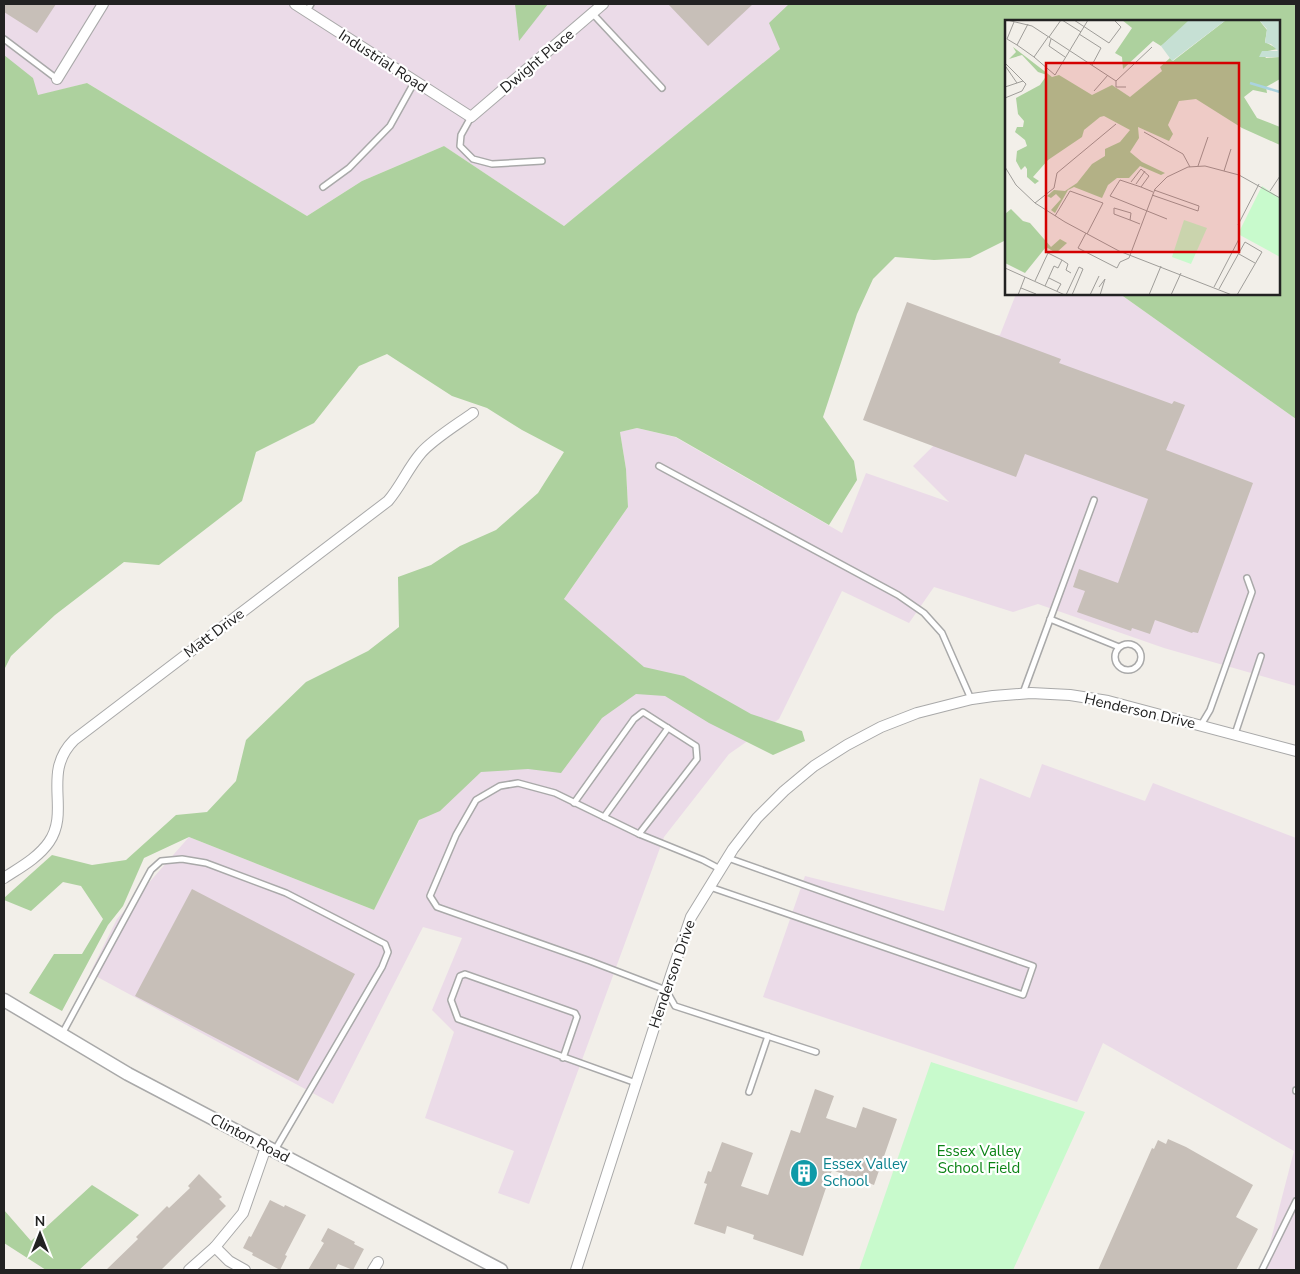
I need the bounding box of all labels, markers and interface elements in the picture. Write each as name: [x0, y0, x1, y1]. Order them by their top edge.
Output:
inset map: [1005, 20, 1280, 295]
street label: Dwight Place: [496, 24, 578, 98]
street label: Industrial Road: [335, 25, 431, 97]
street label: Matt Drive: [180, 604, 248, 662]
street label: Henderson Drive: [1082, 688, 1198, 734]
street label: Henderson Drive: [644, 917, 700, 1031]
street label: Clinton Road: [207, 1109, 293, 1167]
park label: Essex Valley School Field: [937, 1141, 1022, 1178]
place label: Essex Valley School: [823, 1154, 908, 1191]
building icon: Essex Valley School: [789, 1158, 819, 1188]
north arrow: [15, 1209, 65, 1259]
text: N: [35, 1212, 45, 1231]

